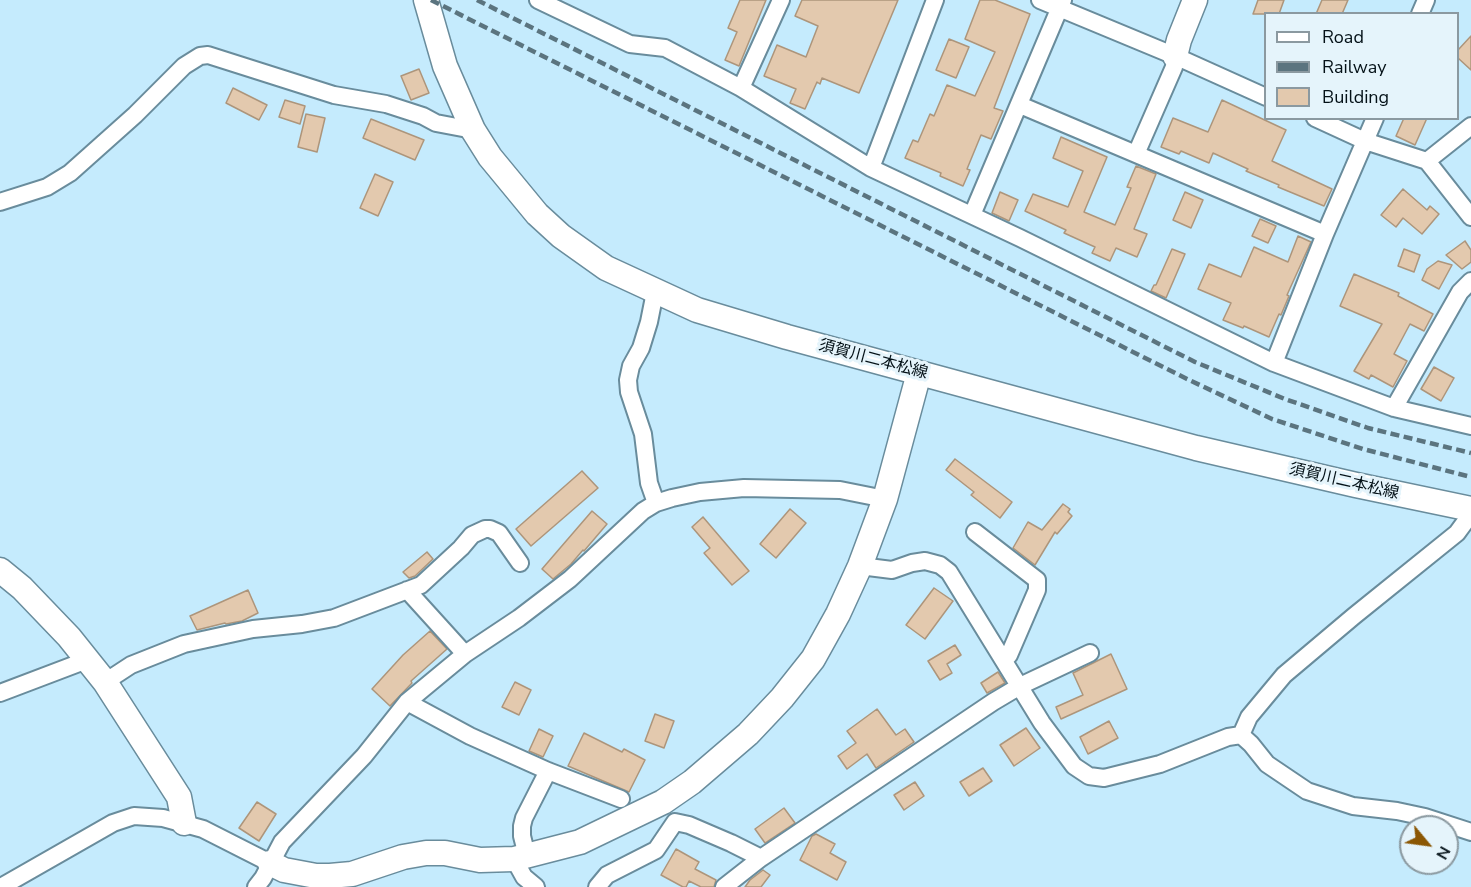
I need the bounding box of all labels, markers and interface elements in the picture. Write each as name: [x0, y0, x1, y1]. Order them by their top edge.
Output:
legend: [1264, 12, 1459, 120]
text: Road: [1322, 25, 1364, 49]
text: Railway: [1322, 55, 1387, 79]
text: Building: [1322, 85, 1389, 109]
street label: 須賀川二本松線: [816, 336, 930, 384]
street label: 須賀川二本松線: [1287, 460, 1401, 504]
north arrow: [1399, 815, 1459, 875]
text: N: [1430, 842, 1456, 863]

